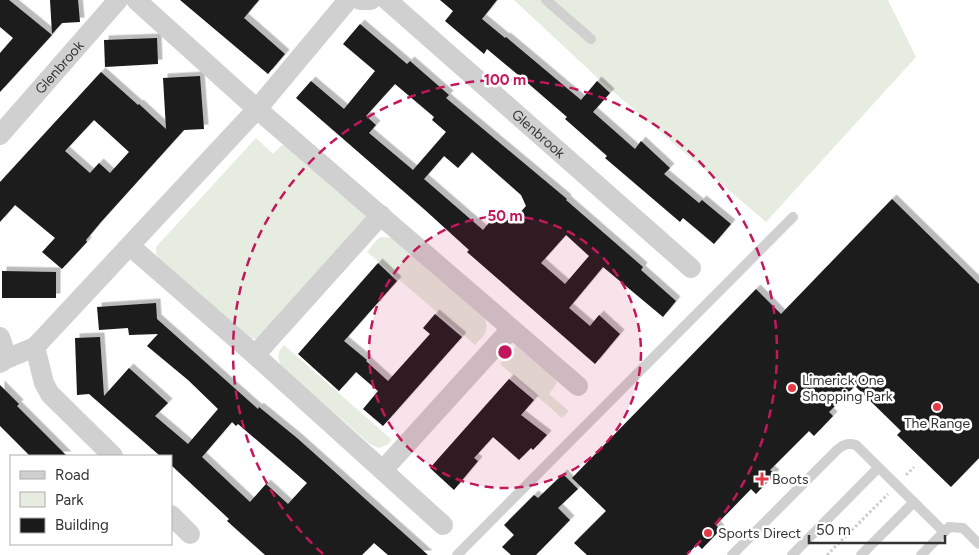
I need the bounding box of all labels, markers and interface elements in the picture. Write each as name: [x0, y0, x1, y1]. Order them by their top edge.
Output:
street label: Glenbrook: [31, 37, 87, 97]
text: 100 m: [484, 71, 526, 89]
street label: Glenbrook: [508, 106, 569, 162]
text: 50 m: [487, 207, 523, 225]
centre of rings: [496, 343, 514, 361]
place label: Limerick One Shopping Park: [802, 372, 893, 405]
marker: Limerick One Shopping Park: [786, 382, 798, 394]
marker: The Range: [931, 401, 943, 413]
place label: The Range: [904, 415, 970, 432]
legend: [10, 455, 172, 545]
text: Road: [55, 466, 90, 484]
place label: Boots: [772, 471, 809, 488]
marker: Boots: [756, 473, 768, 485]
text: Park: [55, 491, 84, 509]
scale bar: [809, 512, 945, 544]
text: Building: [55, 516, 109, 534]
text: 50 m: [816, 521, 851, 539]
place label: Sports Direct: [718, 525, 801, 542]
marker: Sports Direct: [702, 527, 714, 539]

